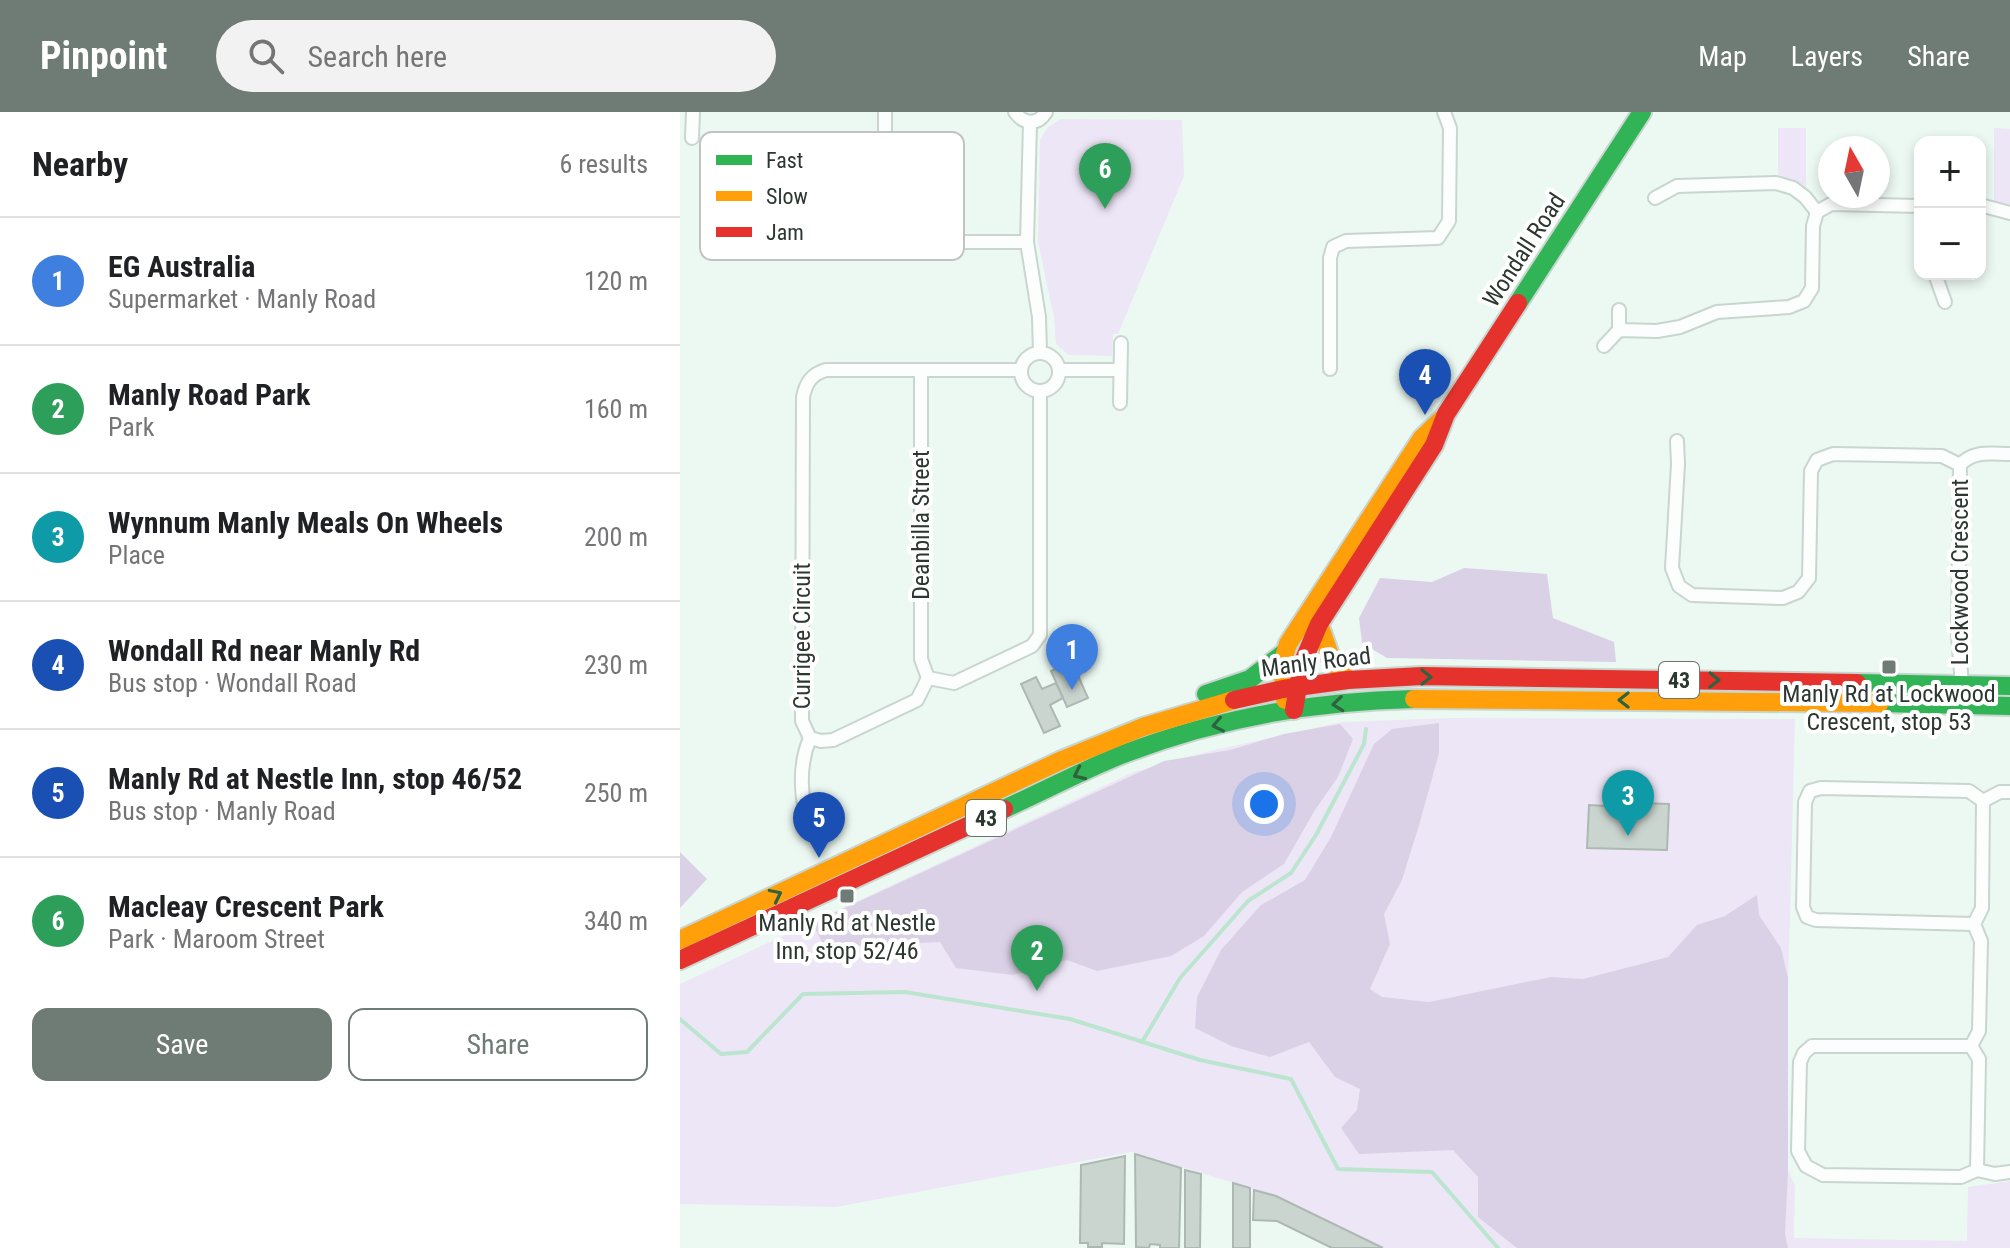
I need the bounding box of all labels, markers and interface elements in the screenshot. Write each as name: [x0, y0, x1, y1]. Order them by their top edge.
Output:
search box: [216, 20, 776, 92]
text: Pinpoint: [40, 34, 168, 78]
icon: search: [244, 34, 288, 78]
text: Search here: [308, 39, 447, 74]
text: Map: [1698, 40, 1747, 73]
text: Layers: [1791, 40, 1863, 73]
text: Share: [1907, 40, 1970, 73]
legend: [700, 132, 964, 260]
north arrow: [1818, 136, 1890, 208]
map controls: [1914, 136, 1986, 280]
button: +: [1914, 136, 1986, 208]
pin: 6: [1079, 143, 1131, 209]
text: Nearby: [32, 144, 128, 184]
text: Fast: [766, 148, 803, 173]
text: 6 results: [559, 149, 648, 179]
text: Slow: [766, 184, 808, 209]
street label: Wondall Road: [1477, 188, 1571, 312]
button: −: [1914, 208, 1986, 280]
text: Jam: [766, 220, 804, 245]
text: EG Australia: [108, 249, 255, 284]
text: 1: [51, 266, 65, 296]
text: 120 m: [584, 266, 648, 296]
text: Supermarket · Manly Road: [108, 284, 376, 314]
pin: 4: [1399, 349, 1451, 415]
text: Manly Road Park: [108, 377, 310, 412]
text: 2: [51, 394, 65, 424]
text: 160 m: [584, 394, 648, 424]
text: Park: [108, 412, 154, 442]
street label: Deanbilla Street: [907, 450, 935, 600]
street label: Lockwood Crescent: [1946, 479, 1974, 665]
text: Wynnum Manly Meals On Wheels: [108, 505, 503, 540]
text: 3: [51, 522, 65, 552]
text: 200 m: [584, 522, 648, 552]
text: Place: [108, 540, 165, 570]
street label: Currigee Circuit: [788, 563, 816, 709]
pin: 1: [1046, 624, 1098, 690]
text: Wondall Rd near Manly Rd: [108, 633, 420, 668]
street label: Manly Road: [1259, 641, 1373, 683]
text: 4: [51, 650, 65, 680]
text: 230 m: [584, 650, 648, 680]
marker: Manly Rd at Lockwood Crescent, stop 53: [1880, 658, 1898, 676]
road number: 43: [1659, 662, 1699, 698]
text: Bus stop · Wondall Road: [108, 668, 357, 698]
one-way arrow: [1420, 668, 1433, 686]
one-way arrow: [1708, 672, 1721, 689]
place label: Manly Rd at Lockwood Crescent, stop 53: [1782, 680, 1996, 736]
one-way arrow: [1617, 691, 1630, 709]
one-way arrow: [1331, 696, 1344, 713]
one-way arrow: [1212, 716, 1225, 733]
text: Manly Rd at Nestle Inn, stop 46/52: [108, 761, 522, 796]
one-way arrow: [1073, 764, 1087, 780]
pin: 3: [1602, 770, 1654, 836]
text: 5: [51, 778, 65, 808]
text: 250 m: [584, 778, 648, 808]
your location: [1244, 784, 1284, 824]
pin: 5: [793, 792, 845, 858]
text: Bus stop · Manly Road: [108, 796, 336, 826]
road number: 43: [966, 800, 1006, 836]
marker: Manly Rd at Nestle Inn, stop 52/46: [838, 887, 856, 905]
text: Macleay Crescent Park: [108, 889, 384, 924]
one-way arrow: [767, 889, 782, 905]
text: 6: [51, 906, 65, 936]
text: 340 m: [584, 906, 648, 936]
place label: Manly Rd at Nestle Inn, stop 52/46: [758, 909, 936, 965]
text: Park · Maroom Street: [108, 924, 325, 954]
pin: 2: [1011, 925, 1063, 991]
button: Save: [32, 1008, 332, 1081]
button: Share: [348, 1008, 648, 1081]

